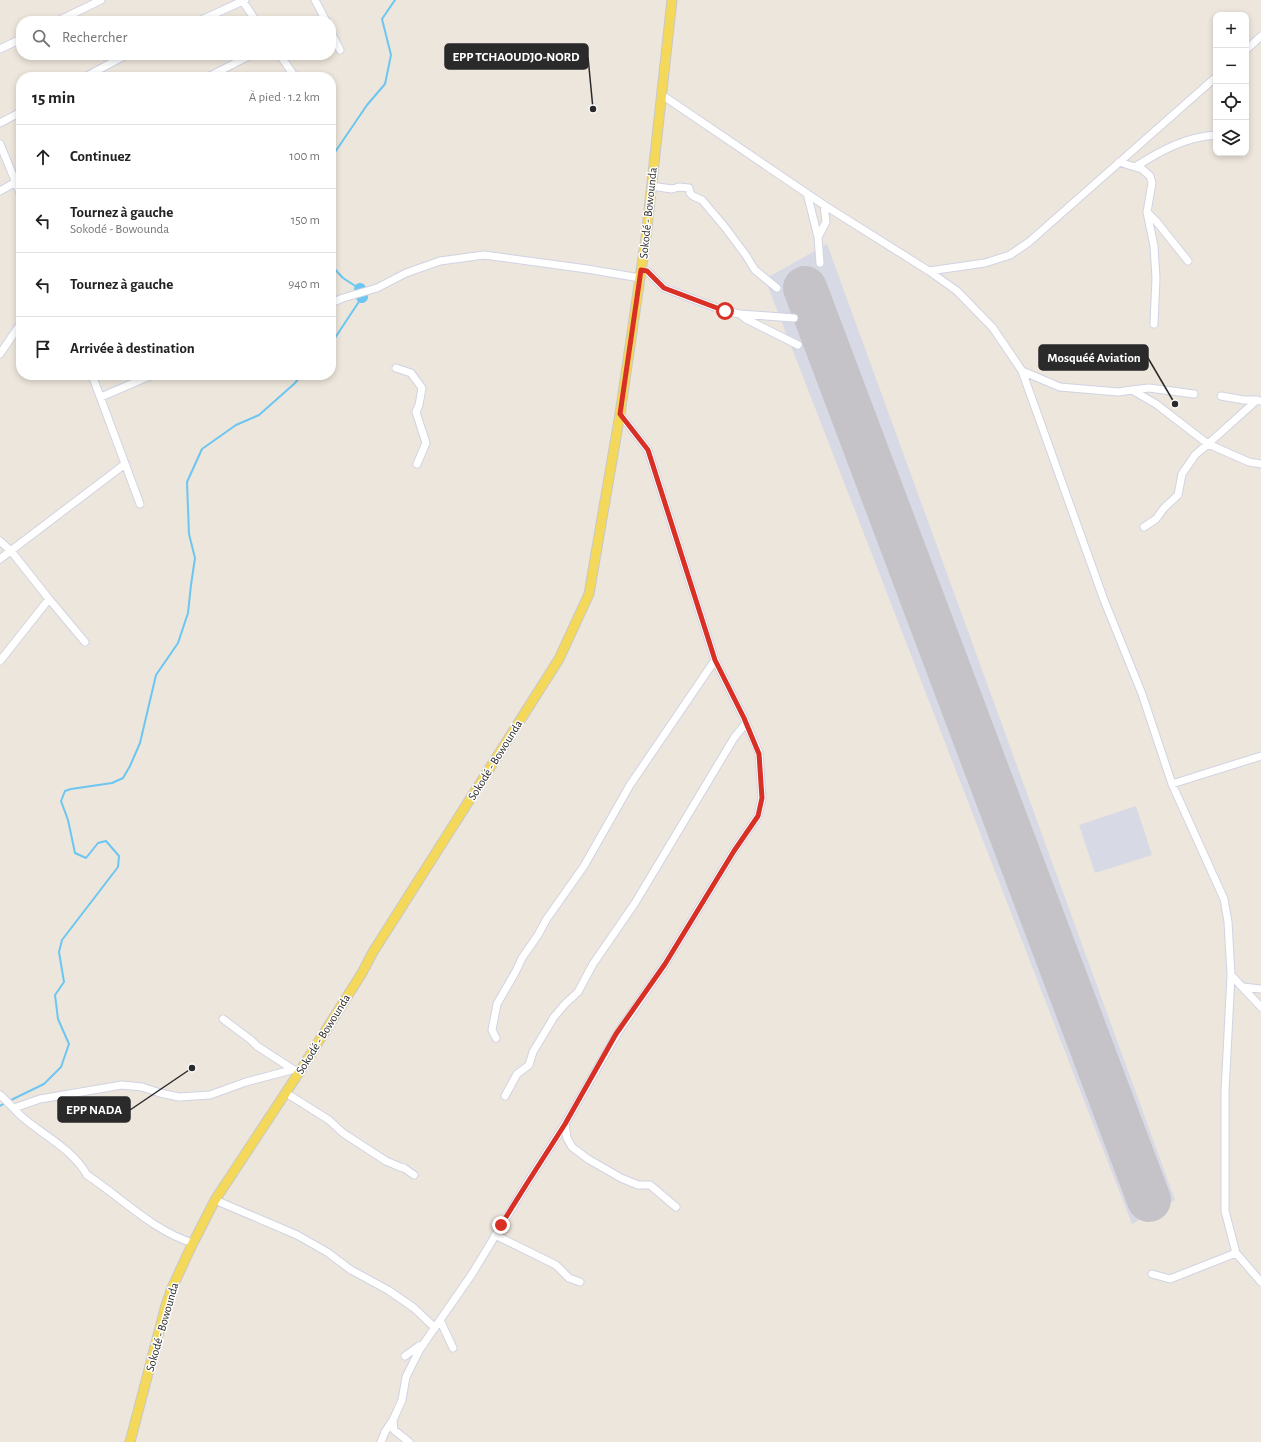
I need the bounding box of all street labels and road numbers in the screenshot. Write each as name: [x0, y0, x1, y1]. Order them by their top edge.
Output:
street label: Sokodé - Bowounda: [637, 166, 659, 259]
street label: Sokodé - Bowounda: [466, 718, 525, 802]
street label: Sokodé - Bowounda: [294, 992, 353, 1076]
street label: Sokodé - Bowounda: [144, 1281, 181, 1373]

